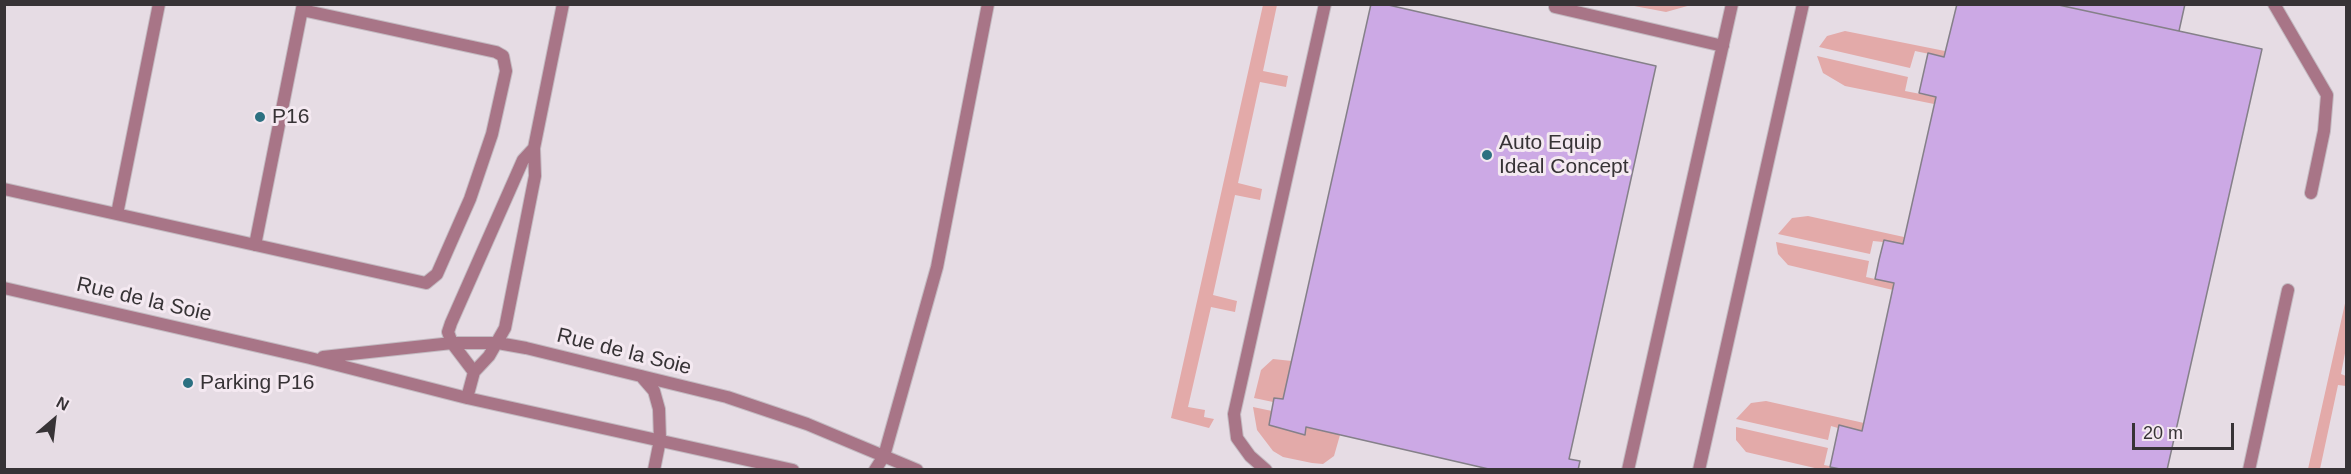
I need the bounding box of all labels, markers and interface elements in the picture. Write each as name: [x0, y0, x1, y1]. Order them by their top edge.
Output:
place label: P16: [272, 104, 309, 130]
marker: P16: [253, 110, 267, 124]
place label: Auto Equip Ideal Concept: [1499, 130, 1629, 180]
marker: Auto Equip Ideal Concept: [1480, 148, 1494, 162]
street label: Rue de la Soie: [74, 272, 214, 328]
street label: Rue de la Soie: [554, 323, 694, 381]
place label: Parking P16: [200, 370, 314, 396]
marker: Parking P16: [181, 376, 195, 390]
north arrow: [24, 390, 84, 450]
text: N: [54, 393, 72, 414]
scale bar: [2135, 411, 2237, 449]
text: 20 m: [2143, 423, 2183, 443]

